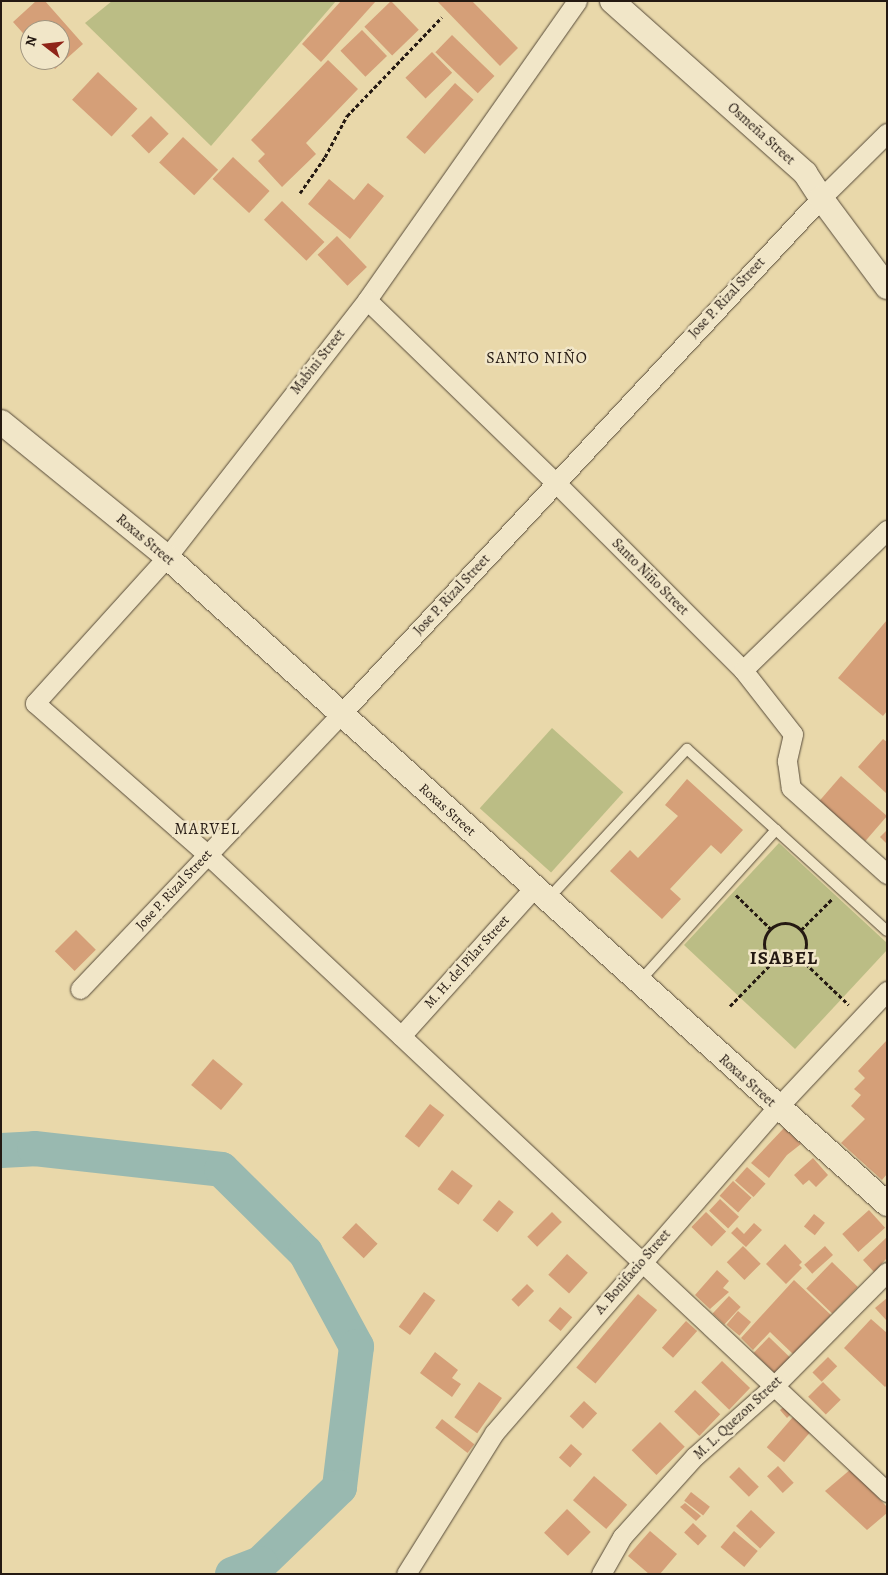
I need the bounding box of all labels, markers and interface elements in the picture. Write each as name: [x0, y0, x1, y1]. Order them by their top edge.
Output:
north arrow: [20, 20, 70, 70]
text: N: [21, 33, 42, 49]
street label: Osmeña Street: [724, 99, 798, 169]
street label: Jose P. Rizal Street: [685, 254, 769, 342]
street label: Mabini Street: [287, 326, 349, 398]
district label: SANTO NIÑO: [485, 348, 589, 368]
street label: Roxas Street: [113, 511, 177, 569]
street label: Santo Niño Street: [608, 535, 692, 619]
street label: Jose P. Rizal Street: [410, 551, 494, 639]
street label: Roxas Street: [415, 780, 479, 840]
district label: MARVEL: [173, 819, 241, 839]
street label: Jose P. Rizal Street: [132, 846, 216, 934]
street label: M. H. del Pilar Street: [421, 912, 513, 1012]
district label: ISABEL: [749, 948, 819, 970]
street label: Roxas Street: [715, 1051, 779, 1111]
street label: A. Bonifacio Street: [592, 1226, 674, 1318]
street label: M. L. Quezon Street: [690, 1373, 786, 1463]

